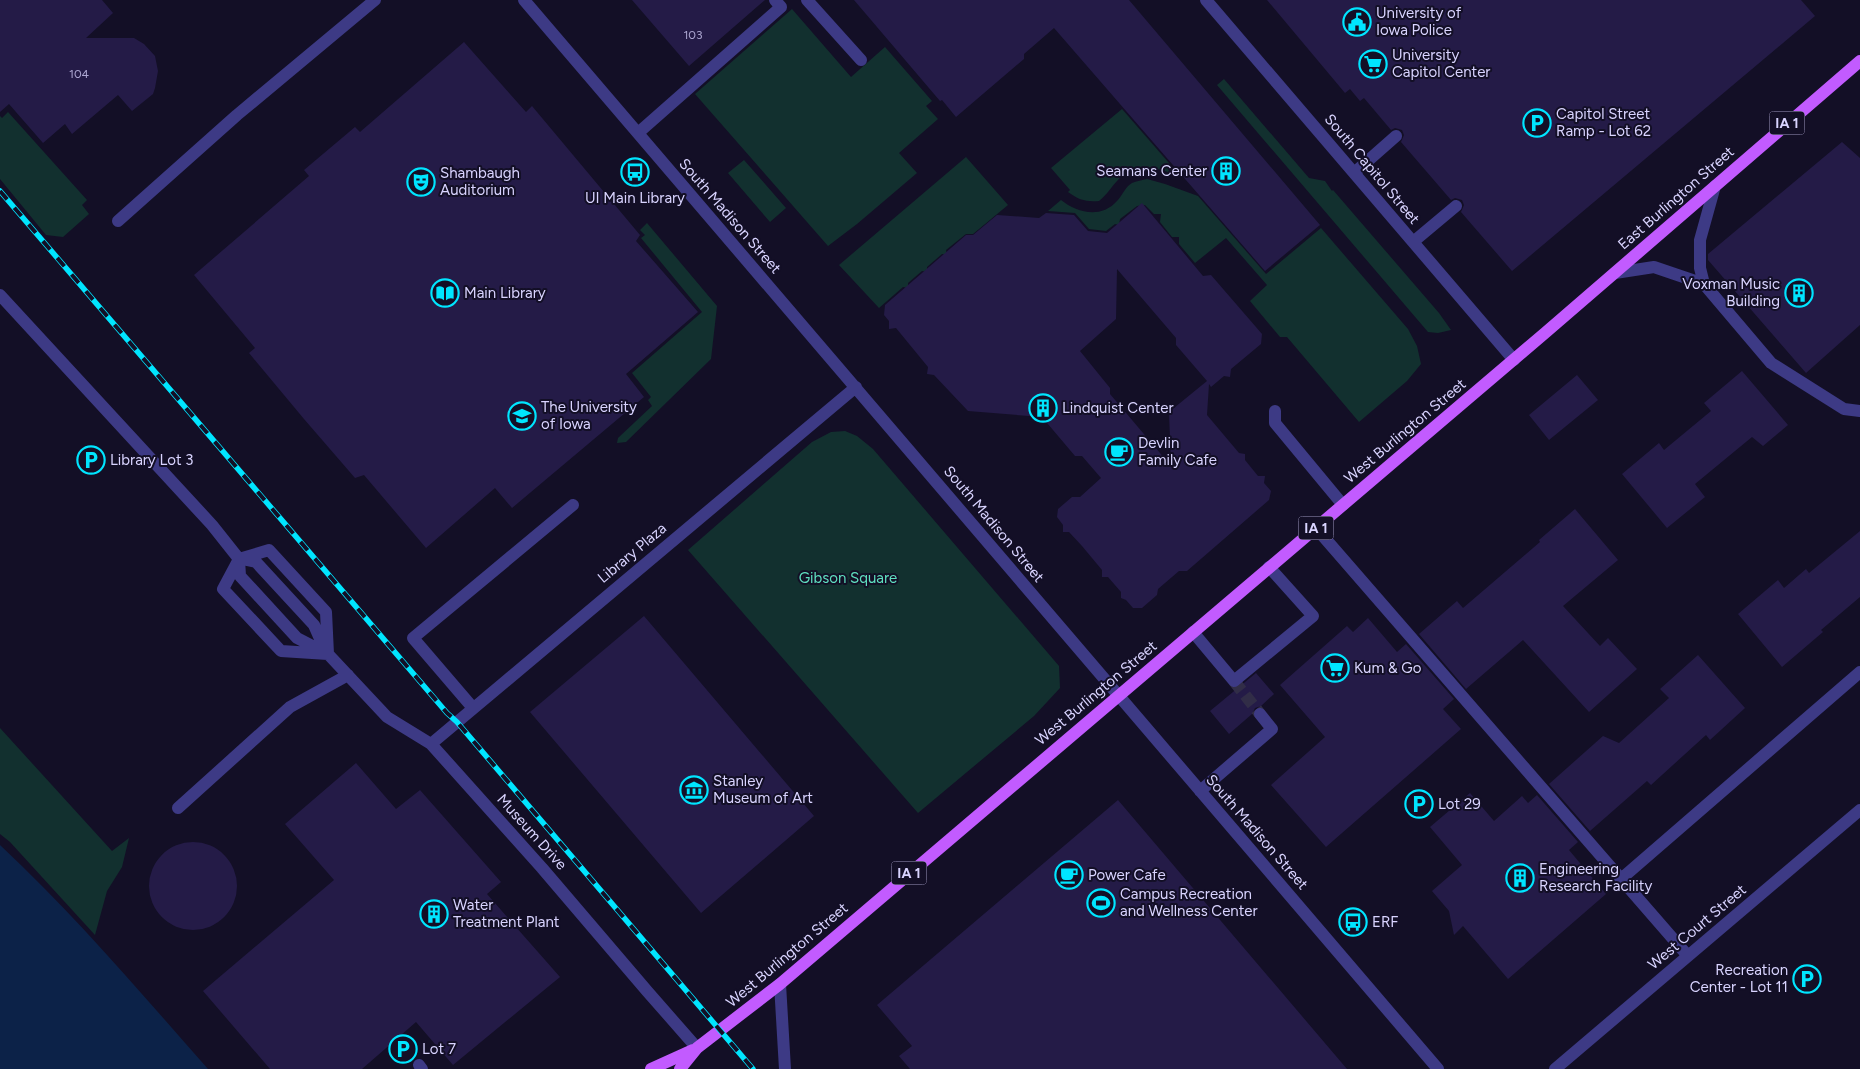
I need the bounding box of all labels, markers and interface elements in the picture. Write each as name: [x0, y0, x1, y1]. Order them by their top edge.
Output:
place label: University of Iowa Police: [1376, 4, 1462, 39]
public building icon: University of Iowa Police: [1342, 7, 1372, 37]
house number: 103: [683, 28, 703, 42]
place label: University Capitol Center: [1392, 46, 1490, 81]
supermarket icon: University Capitol Center: [1358, 49, 1388, 79]
house number: 104: [69, 67, 90, 81]
place label: Capitol Street Ramp - Lot 62: [1556, 105, 1651, 140]
parking icon: Capitol Street Ramp - Lot 62: [1522, 108, 1552, 138]
street label: South Capitol Street: [1321, 110, 1424, 228]
road number: IA 1: [1770, 112, 1804, 134]
street label: East Burlington Street: [1614, 142, 1738, 253]
street label: South Madison Street: [675, 155, 785, 277]
building icon: Seamans Center: [1211, 156, 1241, 186]
bus stop icon: UI Main Library: [620, 157, 650, 187]
place label: Seamans Center: [1096, 162, 1207, 180]
place label: Shambaugh Auditorium: [440, 164, 520, 199]
theatre icon: Shambaugh Auditorium: [406, 167, 436, 197]
place label: UI Main Library: [585, 189, 685, 207]
place label: Voxman Music Building: [1682, 275, 1780, 310]
library icon: Main Library: [430, 278, 460, 308]
building icon: Voxman Music Building: [1784, 278, 1814, 308]
place label: Main Library: [464, 284, 546, 302]
street label: West Burlington Street: [1340, 375, 1470, 487]
building icon: Lindquist Center: [1028, 393, 1058, 423]
place label: The University of Iowa: [541, 398, 637, 433]
place label: Lindquist Center: [1062, 399, 1174, 417]
school or university icon: The University of Iowa: [507, 401, 537, 431]
place label: Devlin Family Cafe: [1138, 434, 1217, 469]
cafe icon: Devlin Family Cafe: [1104, 437, 1134, 467]
parking icon: Library Lot 3: [76, 445, 106, 475]
place label: Library Lot 3: [110, 451, 194, 469]
street label: South Madison Street: [940, 462, 1048, 586]
road number: IA 1: [1298, 516, 1334, 540]
street label: Library Plaza: [594, 519, 670, 587]
park label: Gibson Square: [799, 569, 897, 587]
street label: West Burlington Street: [1031, 637, 1161, 749]
supermarket icon: Kum & Go: [1320, 653, 1350, 683]
place label: Kum & Go: [1354, 659, 1422, 677]
street label: South Madison Street: [1202, 771, 1312, 893]
place label: Stanley Museum of Art: [713, 772, 813, 807]
museum icon: Stanley Museum of Art: [679, 775, 709, 805]
parking icon: Lot 29: [1404, 789, 1434, 819]
street label: Museum Drive: [493, 790, 571, 874]
place label: Lot 29: [1438, 795, 1481, 813]
cafe icon: Power Cafe: [1054, 860, 1084, 890]
place label: Engineering Research Facility: [1539, 860, 1652, 895]
road number: IA 1: [892, 861, 926, 884]
building icon: Engineering Research Facility: [1505, 863, 1535, 893]
place label: Power Cafe: [1088, 866, 1166, 884]
street label: West Court Street: [1644, 880, 1750, 973]
place label: Campus Recreation and Wellness Center: [1120, 885, 1258, 920]
sports icon: Campus Recreation and Wellness Center: [1086, 888, 1116, 918]
place label: Water Treatment Plant: [453, 896, 560, 931]
building icon: Water Treatment Plant: [419, 899, 449, 929]
street label: West Burlington Street: [722, 899, 852, 1011]
bus stop icon: ERF: [1338, 907, 1368, 937]
place label: ERF: [1372, 913, 1398, 931]
place label: Recreation Center - Lot 11: [1690, 961, 1788, 996]
parking icon: Recreation Center - Lot 11: [1792, 964, 1822, 994]
parking icon: Lot 7: [388, 1034, 418, 1064]
place label: Lot 7: [422, 1040, 456, 1058]

